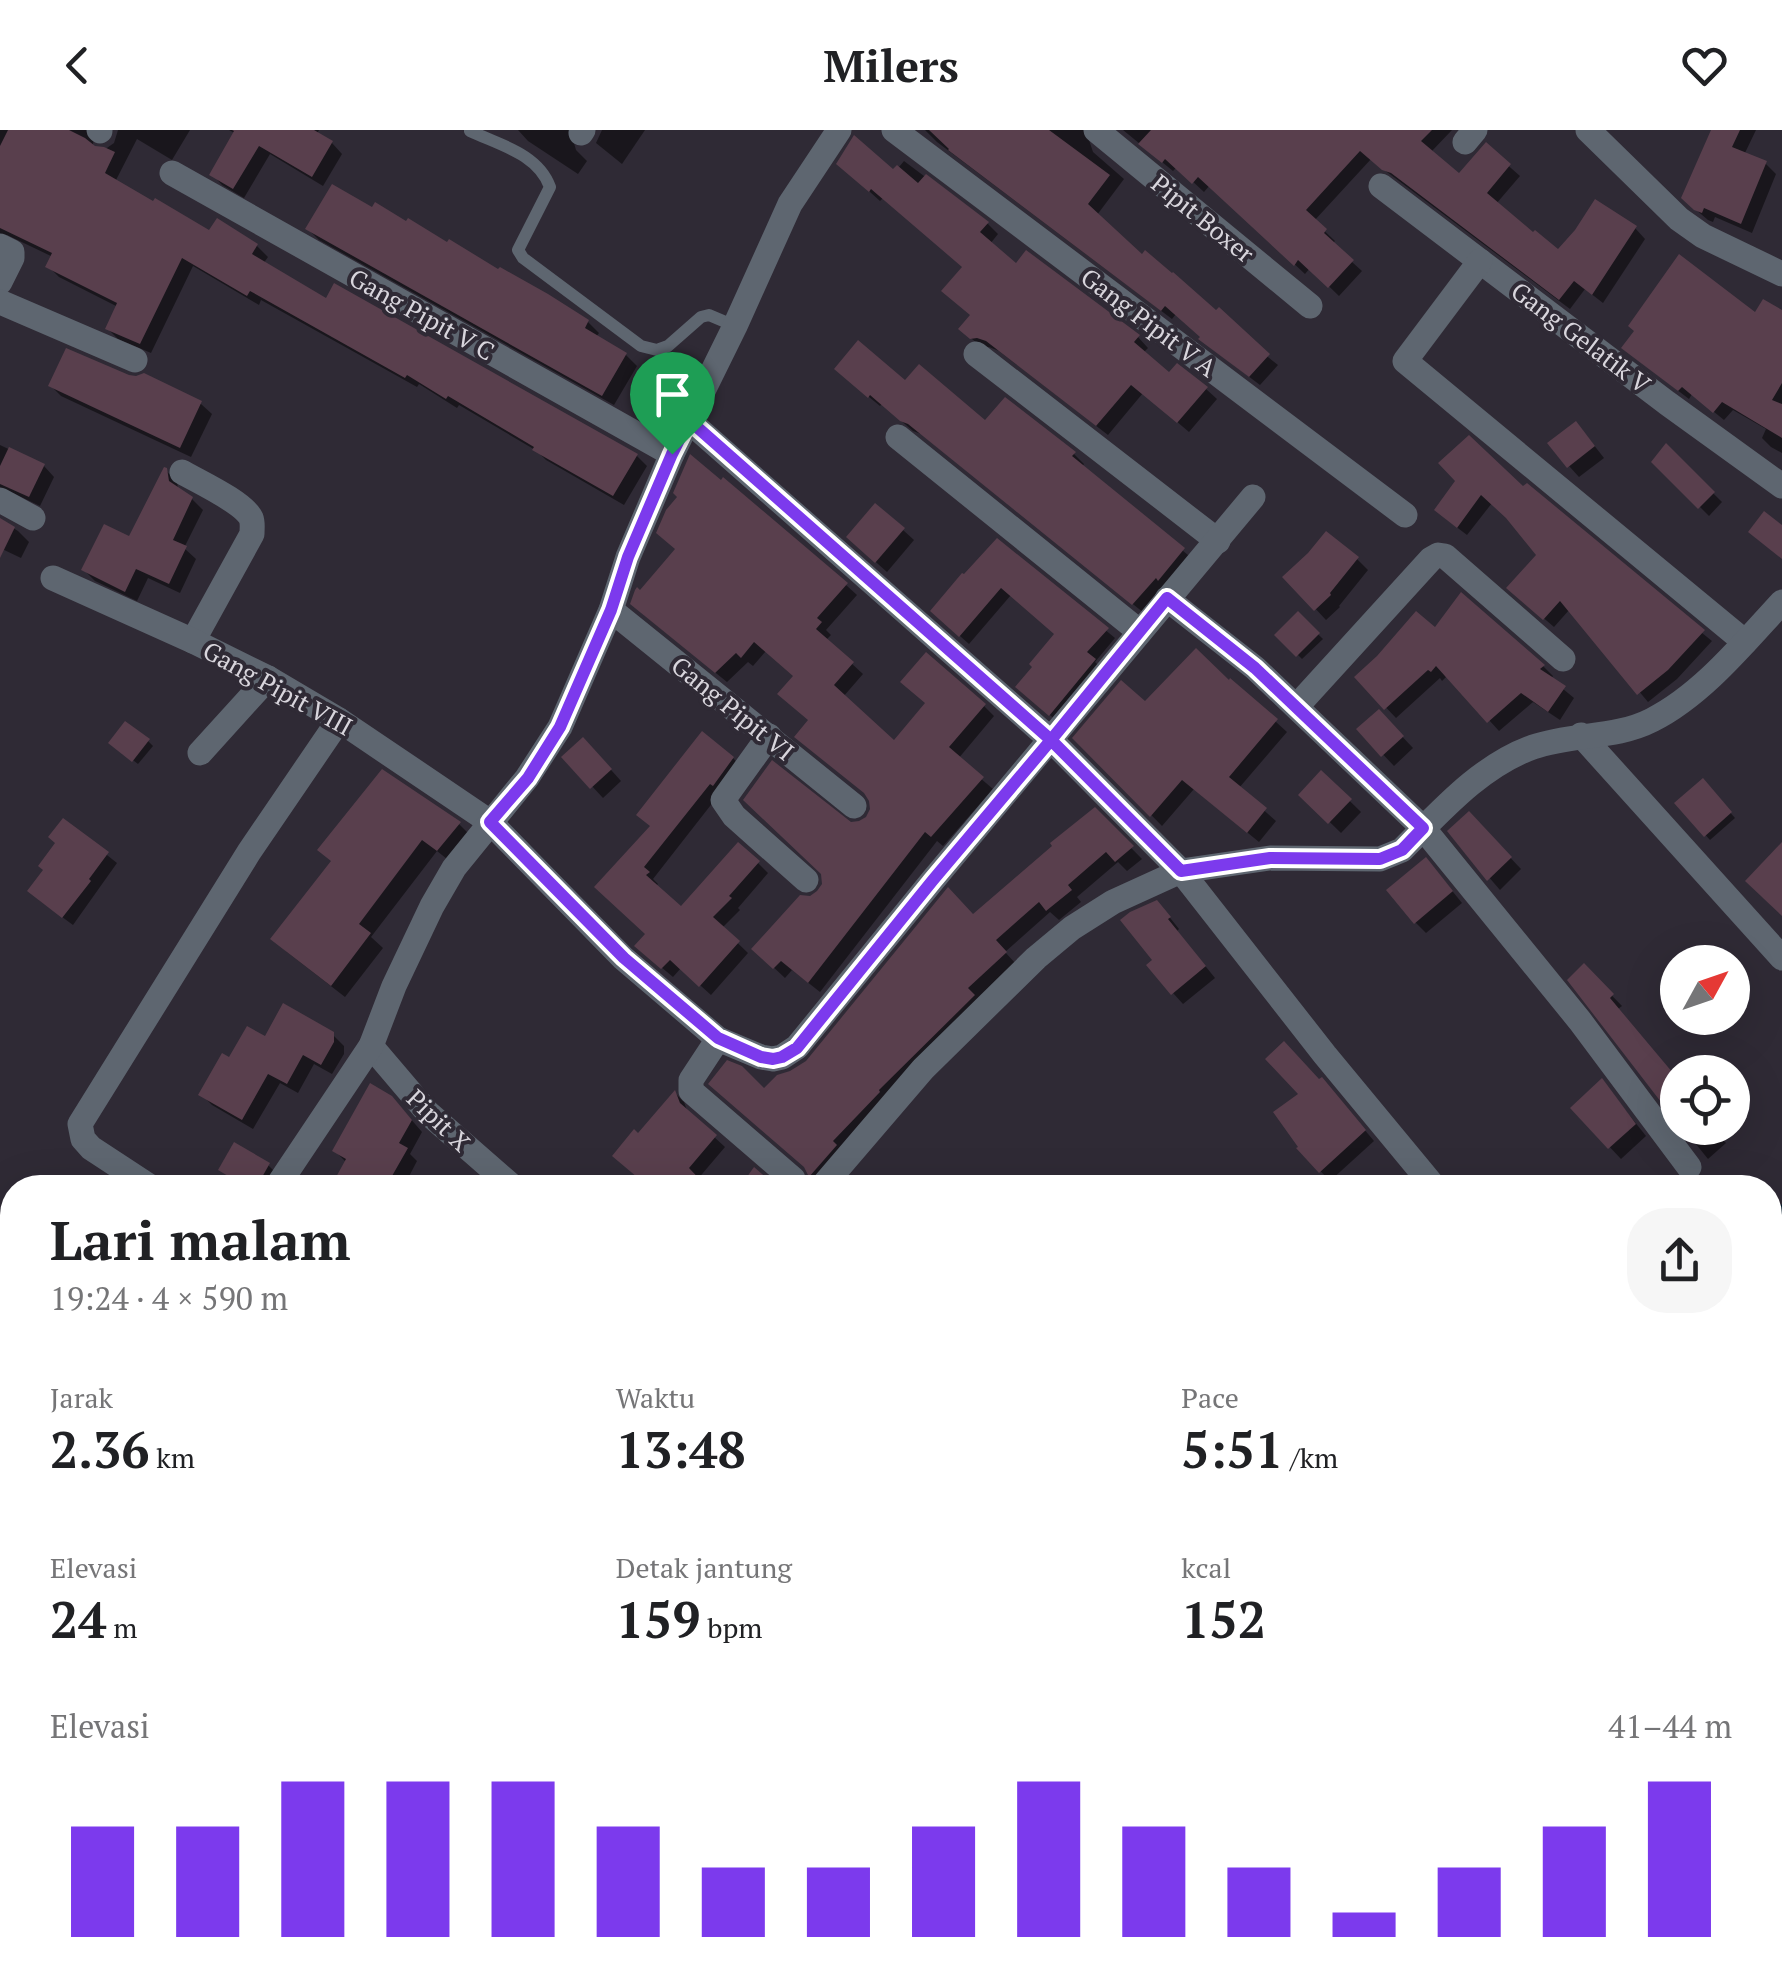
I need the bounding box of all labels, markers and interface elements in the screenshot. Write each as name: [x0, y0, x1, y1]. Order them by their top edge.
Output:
text: Milers: [823, 35, 959, 95]
icon: back: [50, 38, 105, 93]
icon: heart: [1677, 38, 1732, 93]
street label: Pipit Boxer: [1145, 166, 1262, 270]
street label: Gang Pipit V C: [344, 260, 500, 368]
street label: Gang Pipit V A: [1075, 260, 1224, 384]
street label: Gang Gelatik V: [1505, 274, 1658, 401]
pin: [630, 352, 715, 455]
icon: arrive: [645, 367, 700, 422]
street label: Gang Pipit VIII: [197, 633, 359, 743]
street label: Gang Pipit VI: [665, 648, 801, 768]
north arrow: [1660, 945, 1750, 1035]
map controls: [1660, 945, 1750, 1145]
button: locate: [1660, 1055, 1750, 1145]
street label: Pipit X: [400, 1082, 478, 1159]
text: Lari malam: [50, 1203, 351, 1276]
button: share: [1627, 1208, 1732, 1313]
text: 19:24 · 4 × 590 m: [50, 1277, 288, 1319]
text: Jarak: [50, 1379, 113, 1416]
text: Waktu: [616, 1379, 695, 1416]
text: Pace: [1181, 1379, 1239, 1416]
text: 2.36: [50, 1416, 150, 1482]
text: 13:48: [616, 1416, 746, 1482]
text: 5:51: [1181, 1416, 1283, 1482]
text: km: [150, 1439, 195, 1476]
text: /km: [1283, 1439, 1338, 1476]
text: Elevasi: [50, 1549, 137, 1586]
text: Detak jantung: [616, 1549, 792, 1586]
text: kcal: [1181, 1549, 1231, 1586]
text: 24: [50, 1586, 107, 1652]
text: 159: [616, 1586, 700, 1652]
text: 152: [1181, 1586, 1266, 1652]
text: m: [107, 1609, 137, 1646]
text: bpm: [700, 1609, 762, 1646]
text: Elevasi: [50, 1705, 150, 1747]
text: 41–44 m: [1608, 1705, 1732, 1747]

